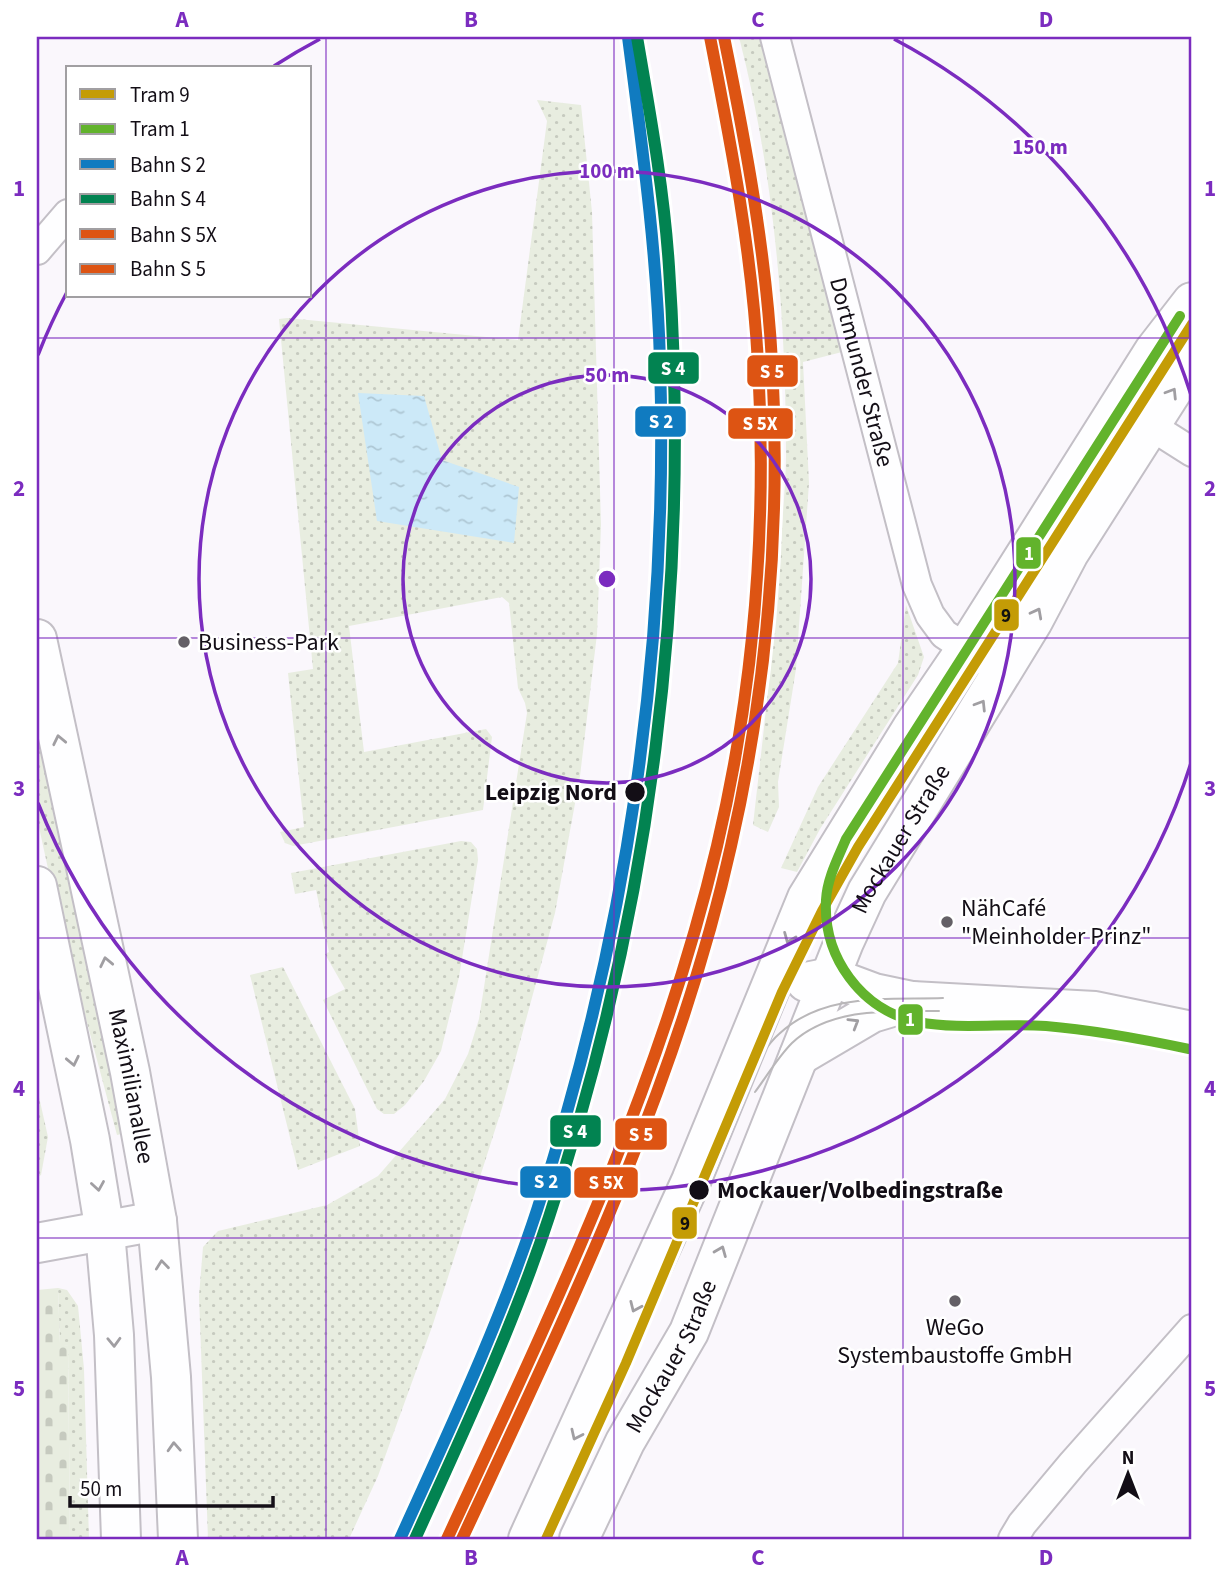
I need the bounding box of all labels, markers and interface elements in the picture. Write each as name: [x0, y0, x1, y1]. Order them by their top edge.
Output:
text: A: [174, 3, 189, 36]
text: B: [464, 3, 478, 36]
text: C: [751, 3, 765, 36]
text: D: [1039, 3, 1053, 36]
legend: [66, 66, 312, 298]
text: Tram 9: [130, 80, 190, 110]
text: Tram 1: [130, 114, 190, 144]
text: 150 m: [1012, 132, 1068, 162]
text: Bahn S 2: [130, 150, 206, 180]
text: 100 m: [579, 156, 635, 186]
text: 1: [13, 172, 25, 205]
text: 1: [1204, 172, 1216, 205]
text: Bahn S 4: [130, 184, 206, 214]
text: Bahn S 5X: [130, 220, 217, 250]
text: Bahn S 5: [130, 254, 206, 284]
street label: Dortmunder Straße: [820, 273, 903, 471]
line badge: S 4: [647, 351, 700, 385]
line badge: S 5: [746, 354, 799, 388]
text: S 4: [661, 356, 685, 383]
text: S 5: [760, 359, 784, 386]
text: 50 m: [585, 360, 629, 390]
one-way arrow: [1163, 387, 1176, 400]
line badge: S 2: [634, 405, 687, 438]
line badge: S 5X: [727, 407, 794, 440]
text: S 2: [649, 409, 673, 436]
text: S 5X: [742, 411, 778, 438]
text: 2: [13, 472, 25, 505]
text: 2: [1204, 472, 1216, 505]
line badge: 1: [1015, 536, 1042, 570]
text: 1: [1024, 541, 1034, 568]
centre of rings: [595, 567, 619, 591]
line badge: 9: [993, 598, 1020, 632]
text: 9: [1001, 603, 1011, 630]
one-way arrow: [1028, 608, 1042, 620]
place label: Business-Park: [198, 625, 339, 660]
marker: Business-Park: [176, 634, 192, 650]
one-way arrow: [973, 700, 986, 713]
one-way arrow: [52, 734, 67, 746]
street label: Mockauer Straße: [842, 758, 959, 919]
text: 3: [13, 772, 25, 805]
text: 3: [1204, 772, 1216, 805]
place label: Leipzig Nord: [485, 775, 617, 810]
marker: Leipzig Nord: [623, 780, 647, 804]
place label: NähCafé "Meinholder Prinz": [961, 891, 1152, 954]
marker: NähCafé "Meinholder Prinz": [939, 914, 955, 930]
one-way arrow: [783, 932, 797, 944]
one-way arrow: [100, 956, 115, 968]
line badge: 1: [897, 1003, 924, 1036]
street label: Maximilianallee: [99, 1005, 163, 1167]
text: 1: [905, 1007, 915, 1034]
one-way arrow: [846, 1019, 859, 1032]
one-way arrow: [65, 1055, 80, 1067]
text: 4: [13, 1072, 25, 1105]
text: 4: [1204, 1072, 1216, 1105]
line badge: S 4: [549, 1114, 602, 1148]
line badge: S 5: [614, 1117, 668, 1151]
text: S 4: [563, 1119, 587, 1146]
text: S 5: [629, 1122, 653, 1149]
line badge: S 2: [519, 1165, 572, 1199]
line badge: S 5X: [573, 1166, 639, 1199]
text: S 2: [534, 1169, 558, 1196]
text: S 5X: [588, 1170, 624, 1197]
place label: Mockauer/Volbedingstraße: [717, 1173, 1003, 1208]
marker: Mockauer/Volbedingstraße: [687, 1178, 711, 1202]
one-way arrow: [90, 1180, 105, 1192]
line badge: 9: [671, 1206, 698, 1240]
text: 9: [680, 1211, 690, 1238]
one-way arrow: [713, 1246, 727, 1259]
one-way arrow: [154, 1259, 169, 1271]
street label: Mockauer Straße: [617, 1275, 726, 1440]
marker: WeGo Systembaustoffe GmbH: [947, 1293, 963, 1309]
one-way arrow: [629, 1299, 643, 1312]
place label: WeGo Systembaustoffe GmbH: [837, 1310, 1073, 1373]
one-way arrow: [107, 1337, 122, 1348]
text: 5: [13, 1372, 25, 1405]
text: 5: [1204, 1372, 1216, 1405]
one-way arrow: [570, 1428, 584, 1440]
north arrow: [1092, 1440, 1162, 1510]
one-way arrow: [166, 1441, 181, 1452]
text: N: [1122, 1445, 1134, 1472]
scale bar: [70, 1464, 273, 1508]
text: 50 m: [80, 1474, 122, 1504]
text: A: [174, 1541, 189, 1574]
text: B: [464, 1541, 478, 1574]
text: C: [751, 1541, 765, 1574]
text: D: [1039, 1541, 1053, 1574]

